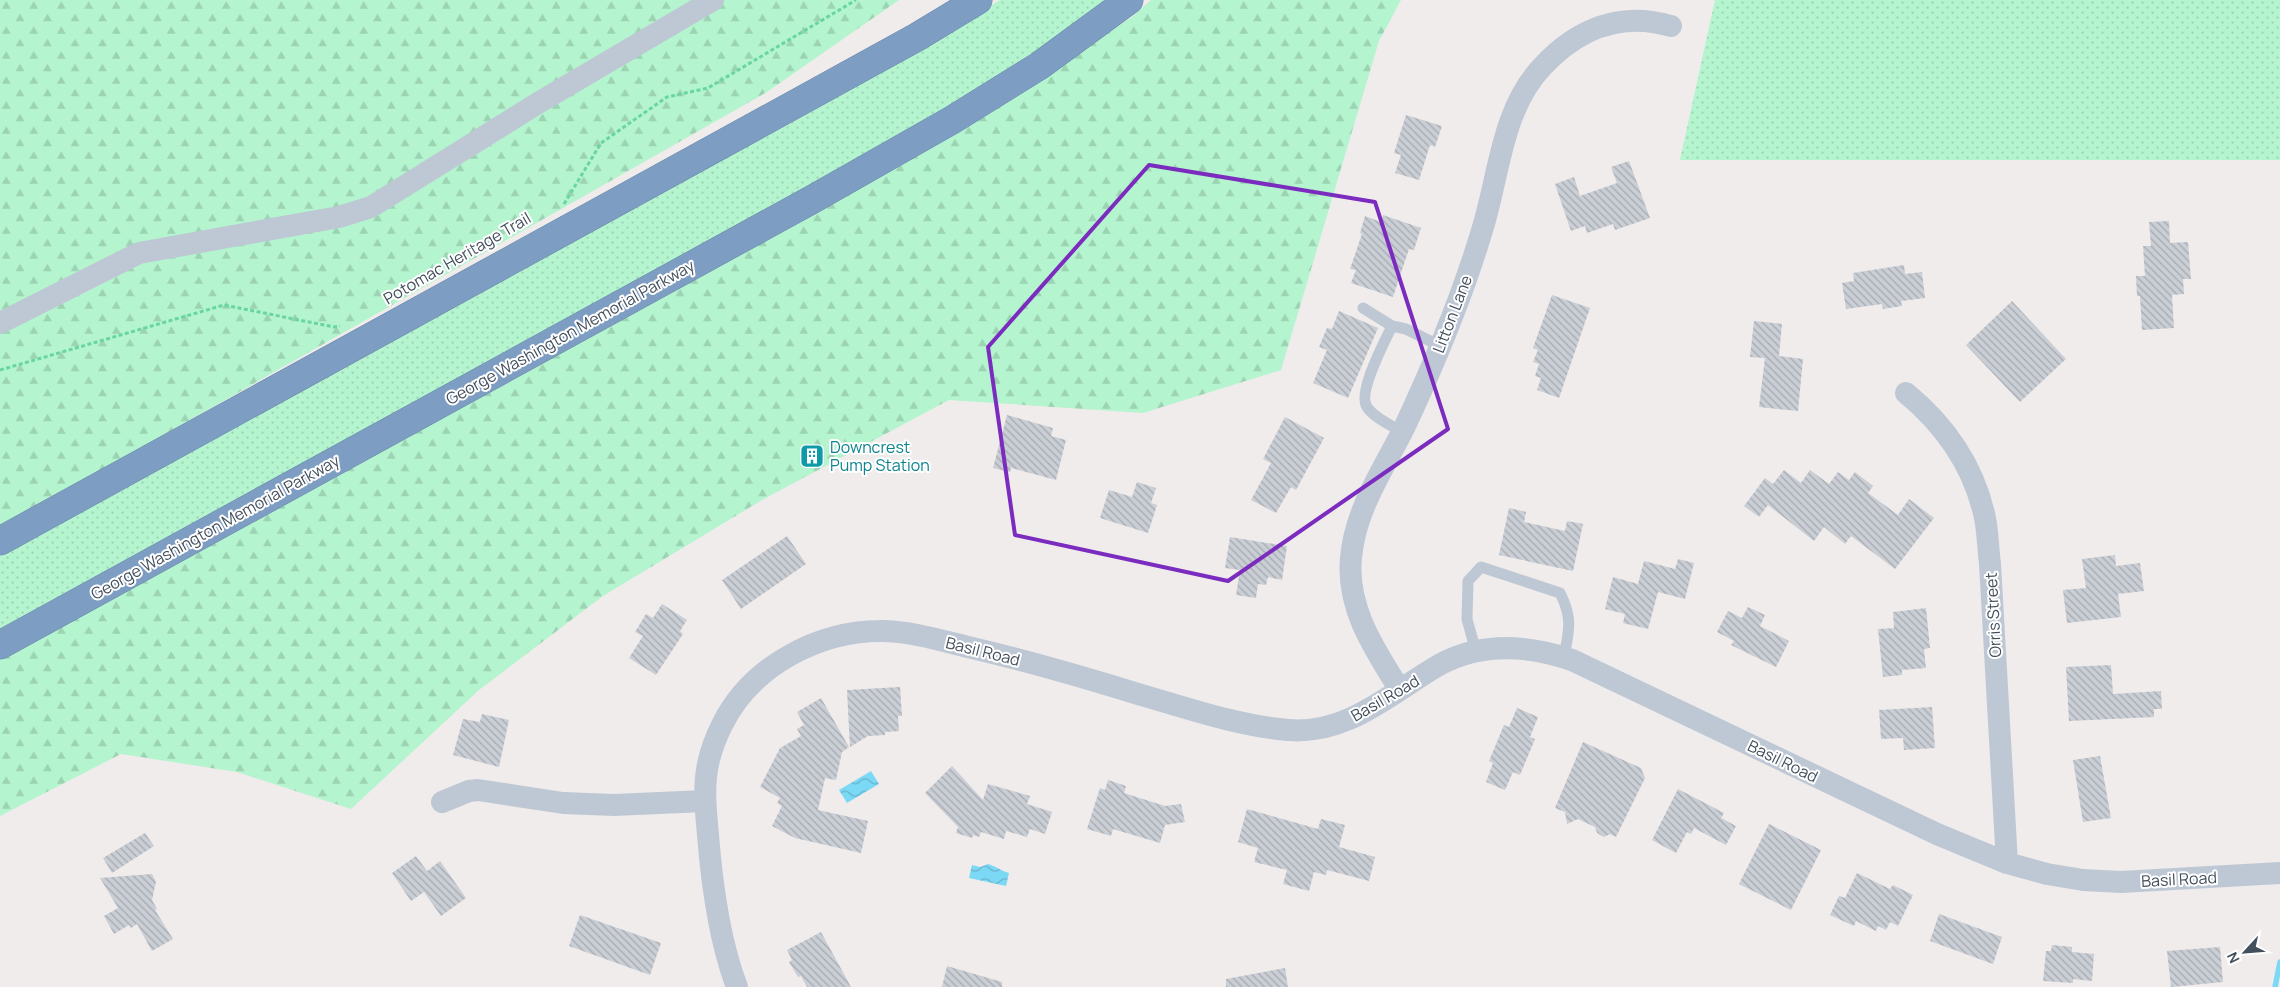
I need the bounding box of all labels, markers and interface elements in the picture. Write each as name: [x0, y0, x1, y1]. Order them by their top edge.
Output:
street label: Potomac Heritage Trail: [379, 207, 535, 309]
street label: George Washington Memorial Parkway: [442, 254, 699, 410]
street label: Litton Lane: [1427, 272, 1477, 356]
place label: Downcrest Pump Station: [830, 436, 930, 476]
building icon: Downcrest Pump Station: [799, 443, 825, 469]
street label: George Washington Memorial Parkway: [87, 449, 344, 605]
street label: Orris Street: [1980, 572, 2006, 658]
street label: Basil Road: [944, 631, 1022, 671]
street label: Basil Road: [1347, 670, 1423, 726]
street label: Basil Road: [1744, 735, 1822, 787]
street label: Basil Road: [2141, 866, 2217, 892]
north arrow: [2220, 927, 2270, 977]
text: N: [2222, 949, 2244, 967]

